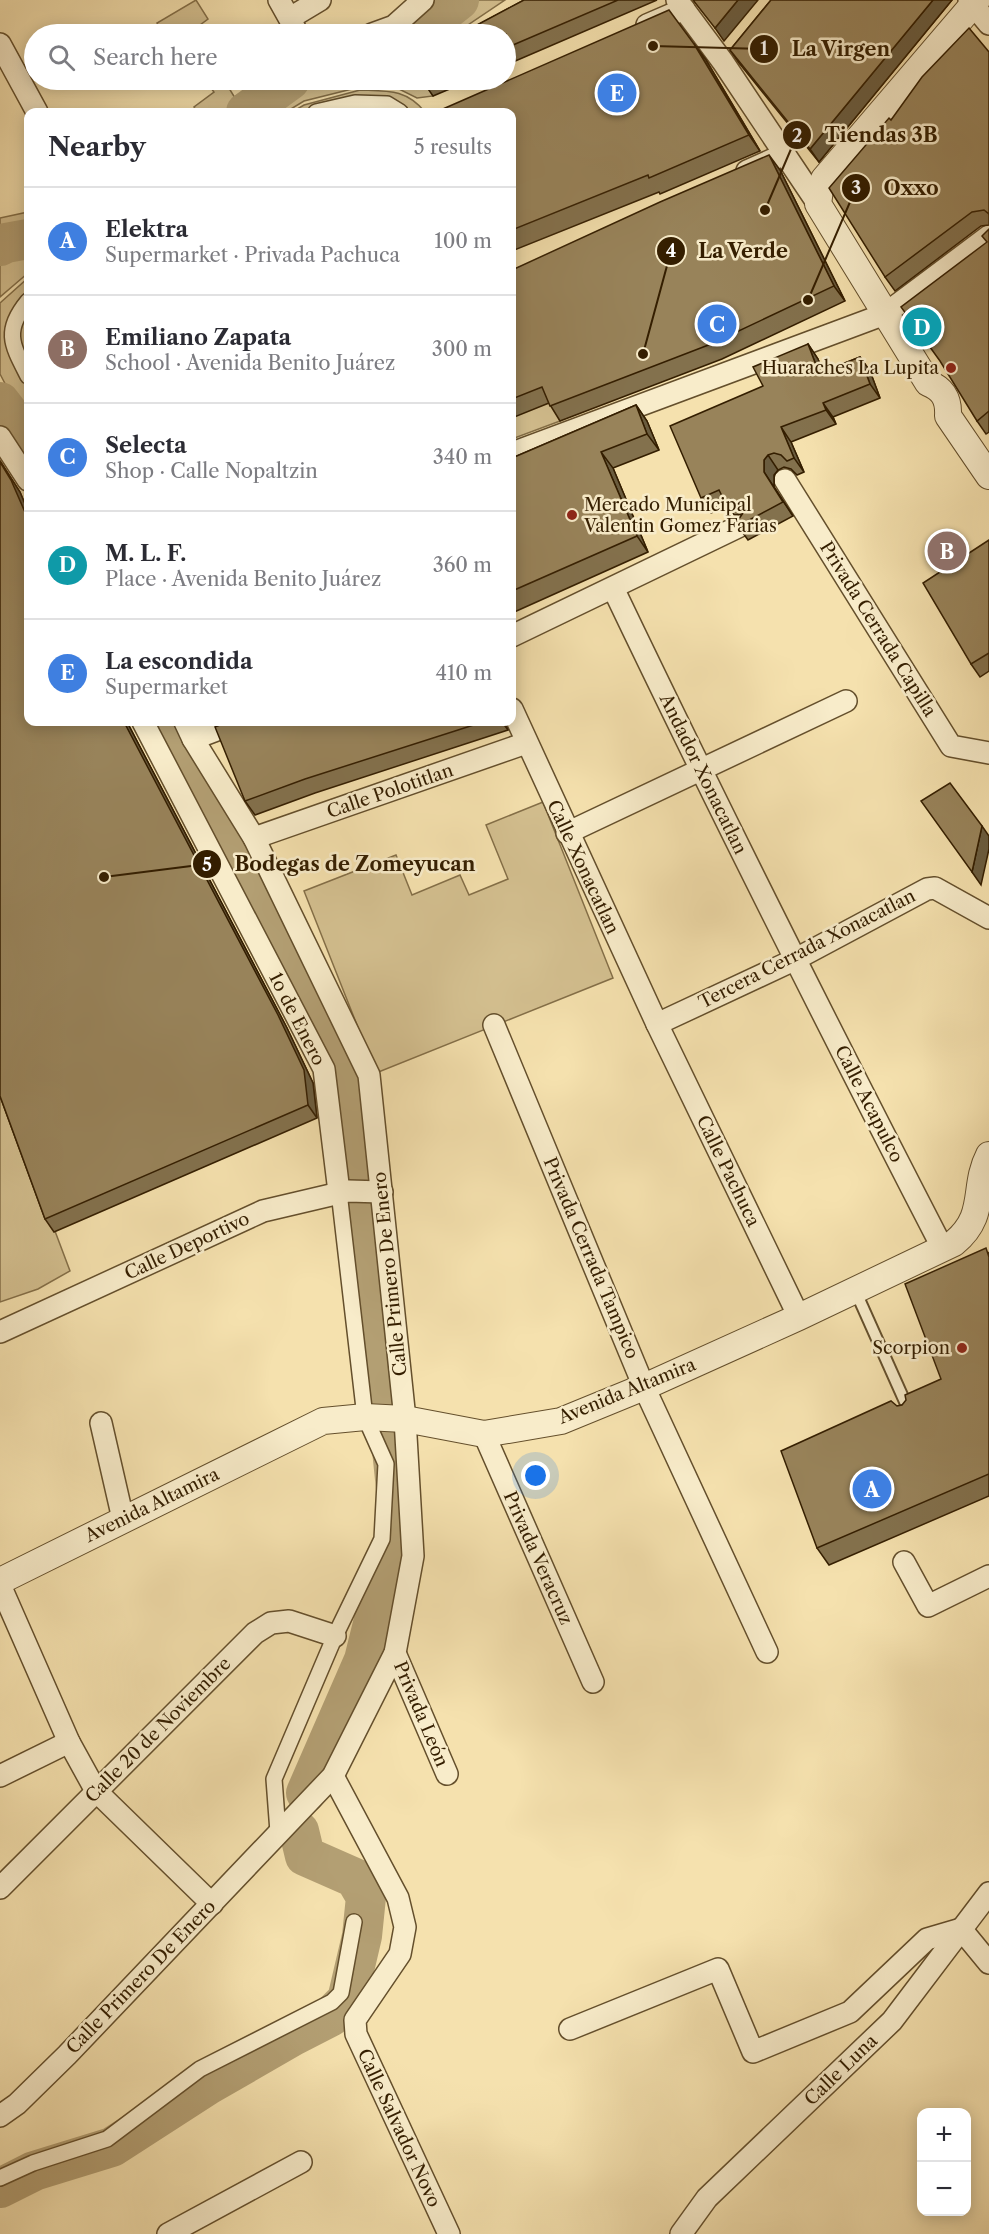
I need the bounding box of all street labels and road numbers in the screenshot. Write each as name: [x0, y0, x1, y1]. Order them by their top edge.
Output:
street label: Privada Cerrada Capilla: [815, 537, 941, 721]
street label: Andador Xonacatlan: [654, 689, 751, 858]
street label: Calle Polotitlan: [324, 759, 456, 823]
street label: Calle Xonacatlan: [542, 796, 624, 938]
street label: Tercera Cerrada Xonacatlan: [695, 885, 919, 1013]
street label: 1o de Enero: [264, 969, 330, 1069]
street label: Calle Acapulco: [830, 1042, 908, 1166]
street label: Calle Pachuca: [692, 1112, 765, 1231]
street label: Privada Cerrada Tampico: [539, 1154, 643, 1362]
street label: Calle Primero De Enero: [368, 1171, 412, 1377]
street label: Calle Deportivo: [121, 1207, 253, 1285]
street label: Avenida Altamira: [554, 1353, 699, 1429]
street label: Avenida Altamira: [80, 1463, 223, 1547]
street label: Privada Veracruz: [499, 1488, 577, 1628]
street label: Calle 20 de Noviembre: [81, 1653, 235, 1807]
street label: Privada León: [389, 1658, 453, 1770]
street label: Calle Primero De Enero: [62, 1895, 220, 2059]
street label: Calle Luna: [800, 2030, 882, 2110]
street label: Calle Salvador Novo: [353, 2045, 445, 2211]

